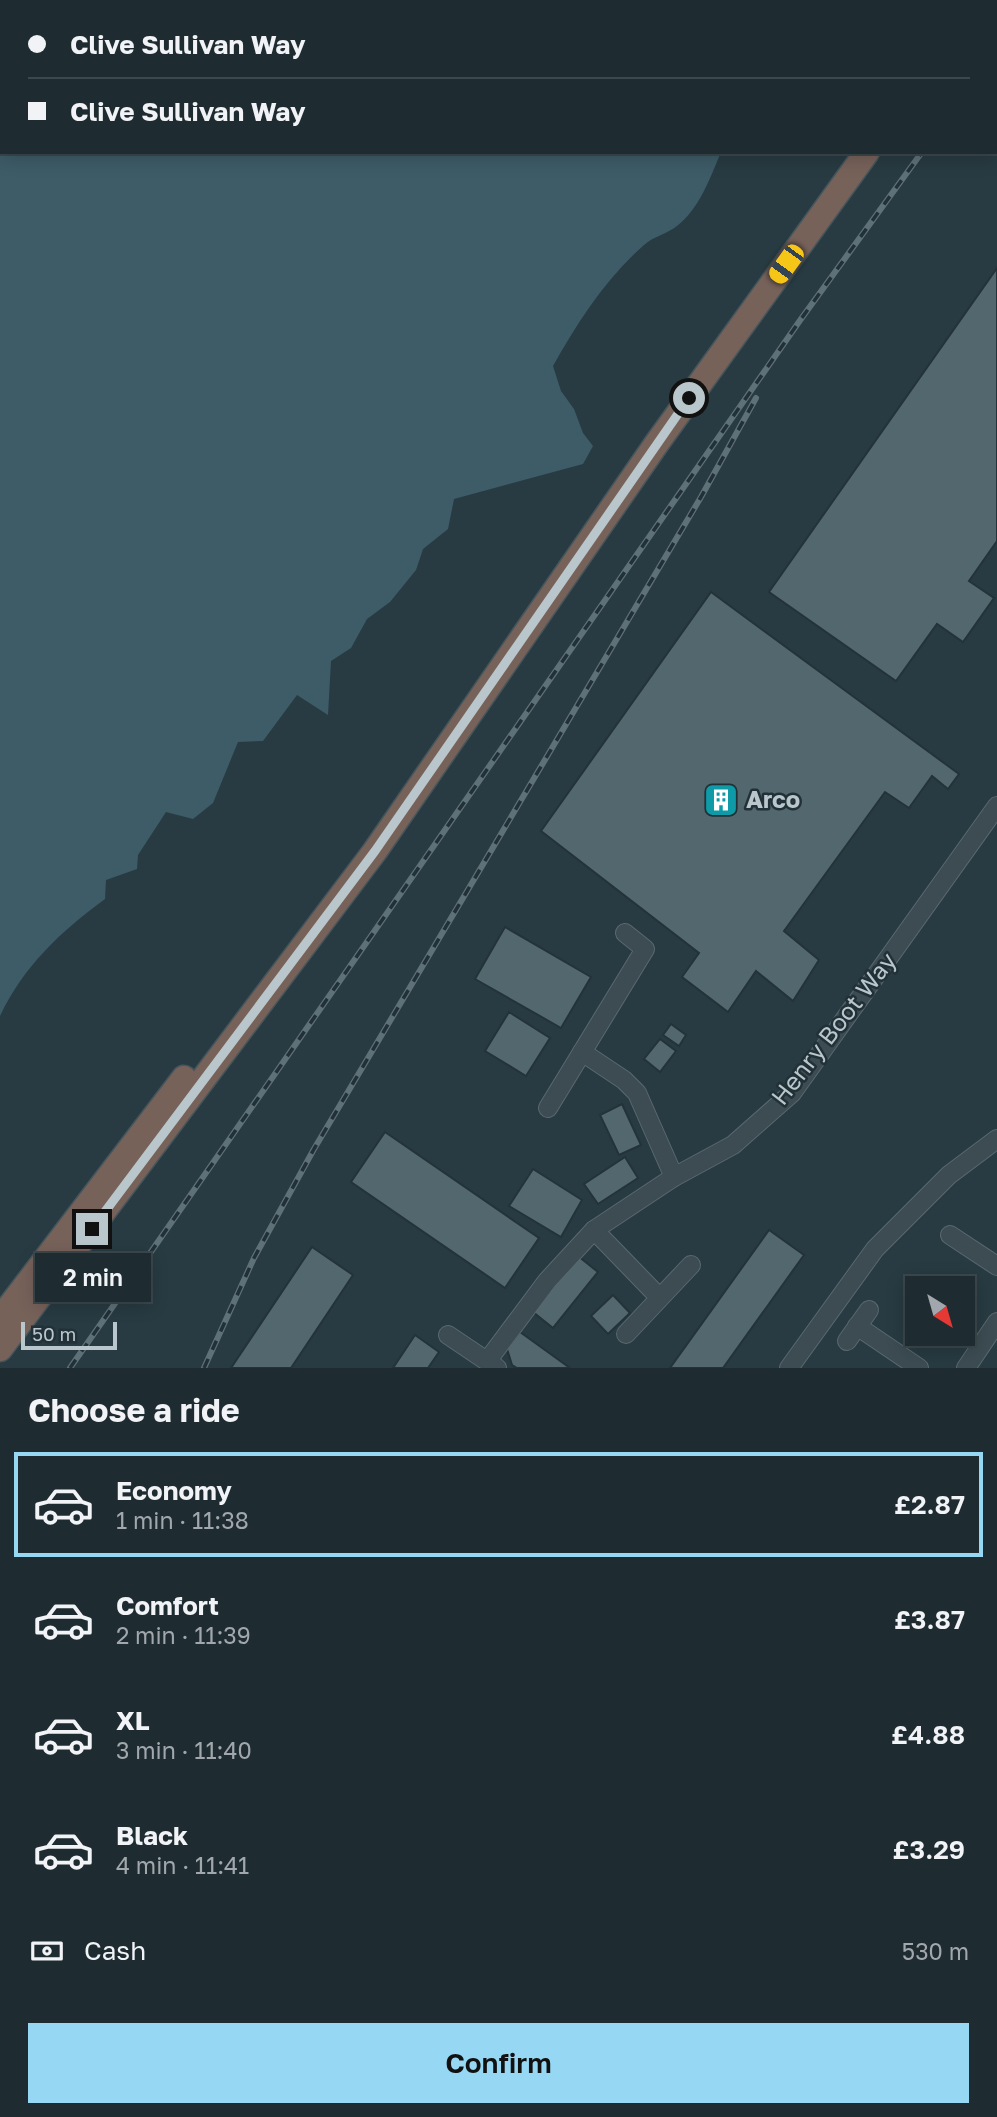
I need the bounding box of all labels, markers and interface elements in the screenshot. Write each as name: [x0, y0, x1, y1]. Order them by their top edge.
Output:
text: Clive Sullivan Way: [70, 29, 306, 60]
text: Clive Sullivan Way: [70, 96, 306, 127]
car: [766, 241, 807, 287]
route start: [673, 382, 705, 414]
building icon: Arco: [702, 781, 740, 819]
place label: Arco: [746, 784, 800, 813]
street label: Henry Boot Way: [764, 946, 901, 1110]
route end: [76, 1213, 108, 1245]
callout: 2 min: [34, 1254, 150, 1302]
text: 2 min: [63, 1263, 123, 1291]
north arrow: [905, 1276, 975, 1346]
map controls: [905, 1276, 975, 1346]
scale bar: [21, 1319, 117, 1351]
text: 50 m: [32, 1322, 76, 1345]
text: Choose a ride: [28, 1391, 240, 1429]
icon: car: [32, 1473, 95, 1536]
text: Economy: [116, 1475, 232, 1506]
text: £2.87: [894, 1489, 965, 1520]
text: 1 min · 11:38: [116, 1506, 249, 1534]
icon: car: [32, 1588, 95, 1651]
text: Comfort: [116, 1590, 219, 1621]
text: £3.87: [894, 1604, 965, 1635]
text: 2 min · 11:39: [116, 1621, 251, 1649]
icon: car: [32, 1703, 95, 1766]
text: XL: [116, 1705, 150, 1736]
text: £4.88: [891, 1719, 965, 1750]
text: 3 min · 11:40: [116, 1736, 252, 1764]
icon: car: [32, 1818, 95, 1881]
text: Black: [116, 1820, 188, 1851]
text: £3.29: [893, 1834, 965, 1865]
text: 4 min · 11:41: [116, 1851, 249, 1879]
icon: cash: [28, 1932, 66, 1970]
text: Cash: [84, 1935, 146, 1966]
text: 530 m: [902, 1937, 969, 1965]
button: Confirm: [28, 2023, 969, 2103]

